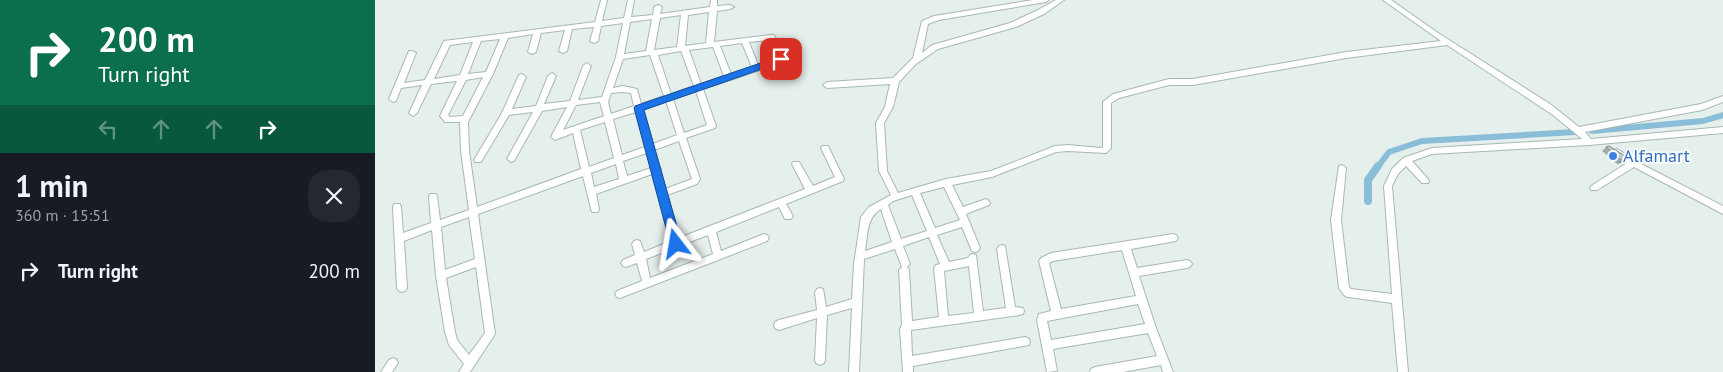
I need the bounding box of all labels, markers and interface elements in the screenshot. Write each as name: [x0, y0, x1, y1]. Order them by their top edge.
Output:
text: 200 m: [98, 16, 195, 62]
icon: right: [15, 20, 80, 85]
pin: [760, 38, 802, 80]
icon: arrive: [767, 45, 795, 73]
text: Turn right: [98, 60, 190, 88]
icon: left: [94, 115, 122, 143]
icon: ahead: [147, 115, 175, 143]
icon: ahead: [200, 115, 228, 143]
icon: right: [253, 115, 281, 143]
place label: Alfamart: [1623, 144, 1690, 167]
marker: Alfamart: [1607, 150, 1619, 162]
text: 1 min: [15, 166, 88, 205]
button: close: [308, 170, 360, 222]
text: 360 m · 15:51: [15, 205, 110, 225]
position arrow: [649, 217, 701, 269]
icon: right: [15, 257, 43, 285]
text: Turn right: [58, 259, 138, 283]
text: 200 m: [308, 259, 360, 283]

